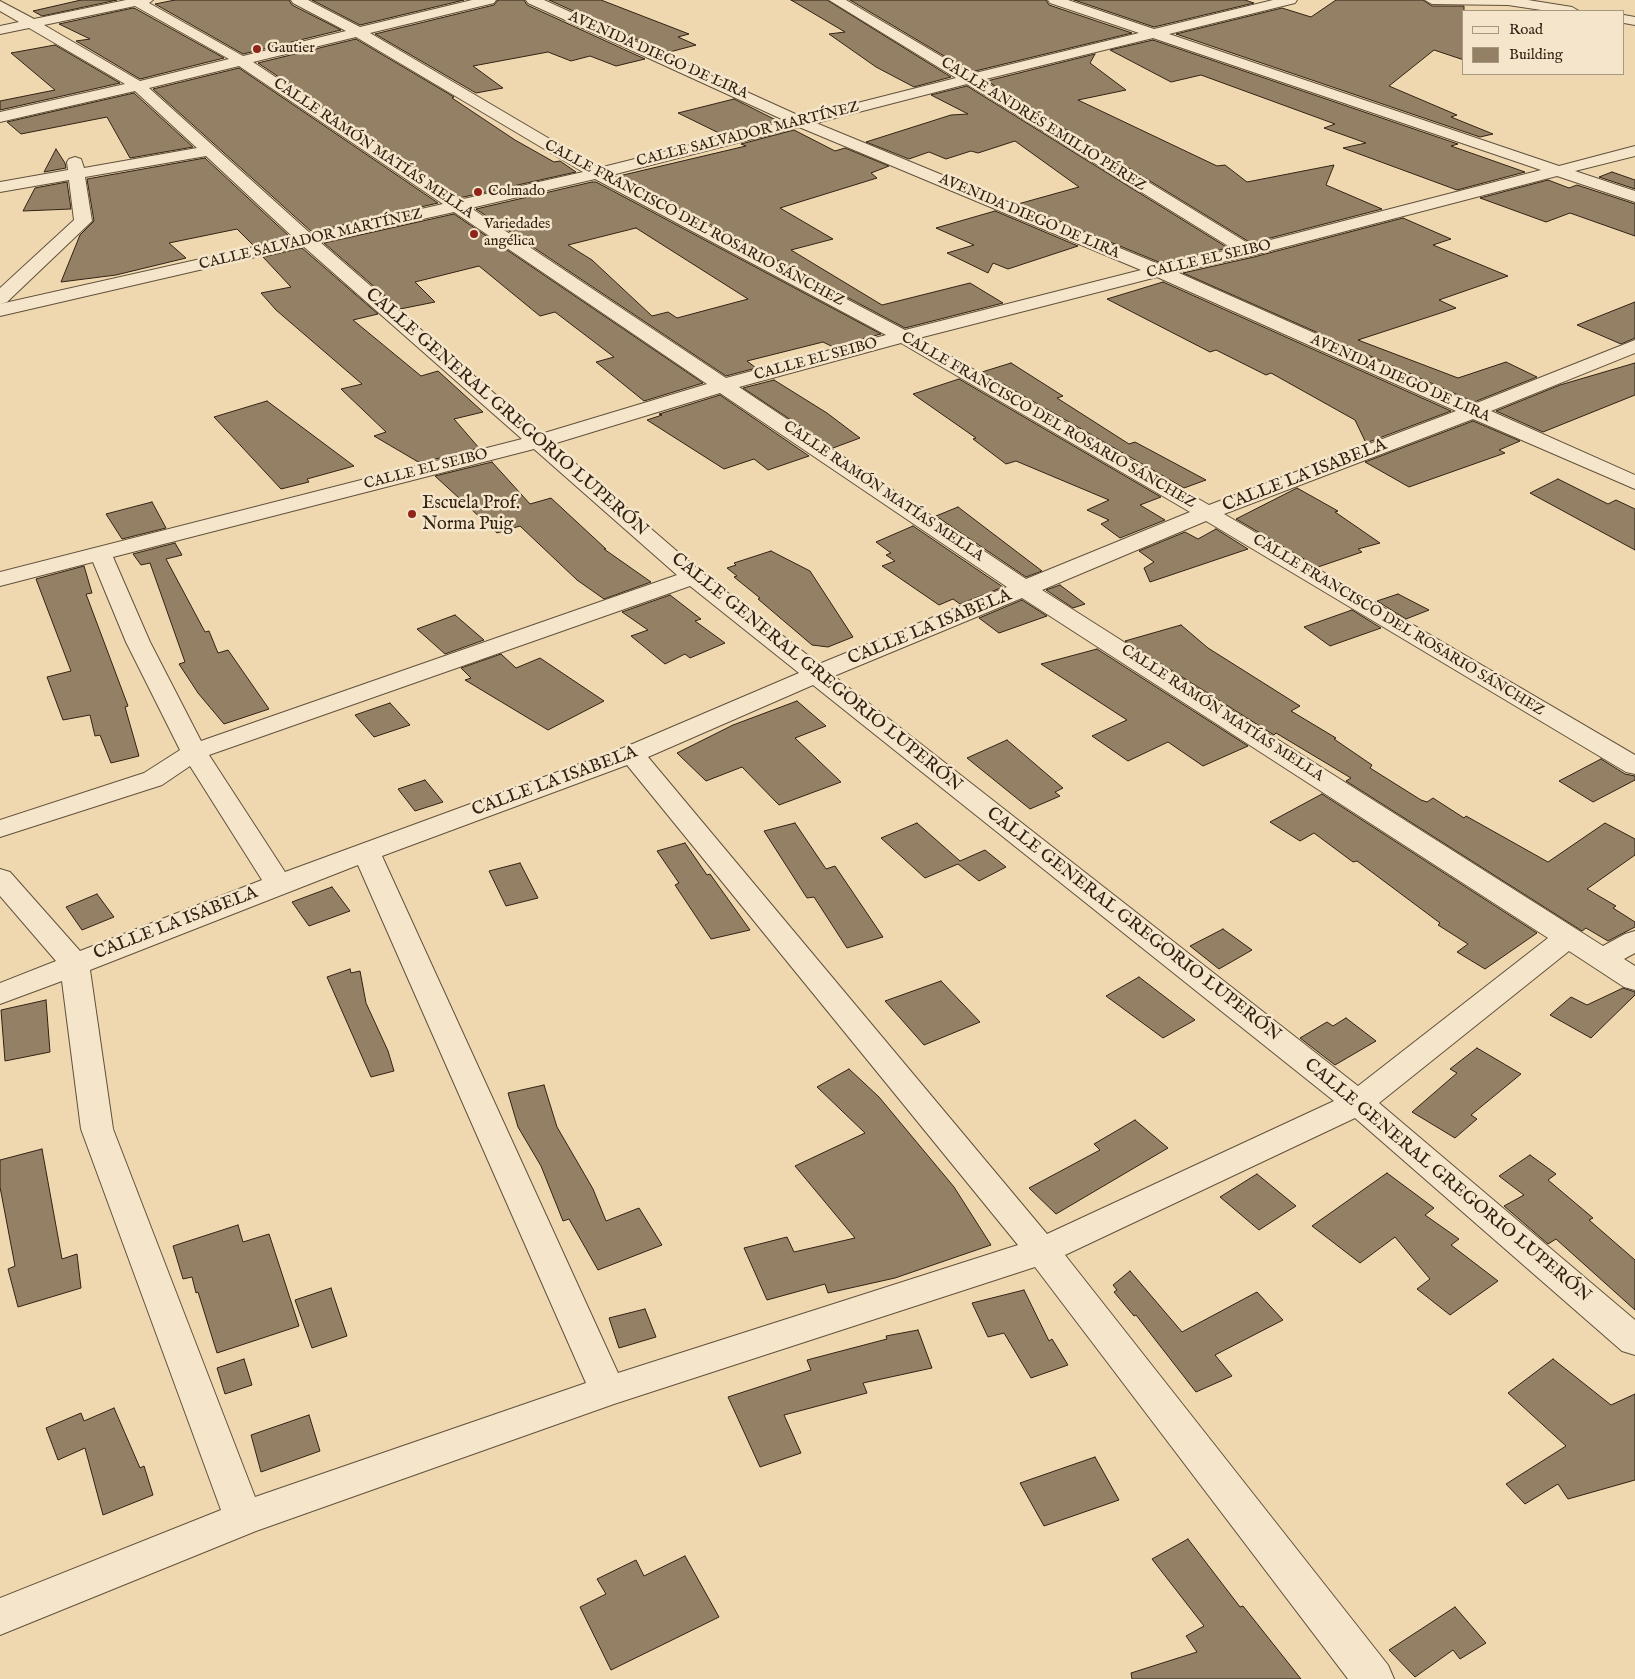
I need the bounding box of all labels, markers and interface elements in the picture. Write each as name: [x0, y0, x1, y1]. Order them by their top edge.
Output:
street label: AVENIDA DIEGO DE LIRA: [565, 8, 751, 104]
legend: [1462, 10, 1625, 75]
text: Road: [1509, 20, 1543, 39]
place label: Gautier: [267, 40, 315, 58]
marker: Gautier: [251, 43, 263, 55]
text: Building: [1509, 45, 1563, 64]
street label: CALLE ANDRÉS EMILIO PÉREZ: [937, 54, 1149, 196]
street label: CALLE RAMÓN MATÍAS MELLA: [269, 75, 477, 223]
street label: CALLE SALVADOR MARTÍNEZ: [635, 99, 861, 171]
street label: CALLE FRANCISCO DEL ROSARIO SÁNCHEZ: [541, 137, 847, 311]
street label: AVENIDA DIEGO DE LIRA: [936, 171, 1122, 263]
place label: Colmado: [488, 183, 545, 201]
marker: Colmado: [472, 186, 484, 198]
street label: CALLE SALVADOR MARTÍNEZ: [198, 206, 424, 274]
place label: Variedades angélica: [484, 216, 550, 251]
marker: Variedades angélica: [468, 228, 480, 240]
street label: CALLE EL SEIBO: [1145, 237, 1273, 283]
street label: CALLE GENERAL GREGORIO LUPERÓN: [360, 284, 652, 542]
street label: CALLE FRANCISCO DEL ROSARIO SÁNCHEZ: [898, 329, 1198, 513]
street label: AVENIDA DIEGO DE LIRA: [1307, 331, 1493, 427]
street label: CALLE EL SEIBO: [752, 335, 880, 385]
street label: CALLE RAMÓN MATÍAS MELLA: [779, 418, 987, 566]
street label: CALLE LA ISABELA: [1220, 435, 1390, 517]
street label: CALLE EL SEIBO: [362, 446, 490, 494]
place label: Escuela Prof. Norma Puig: [422, 493, 520, 536]
marker: Escuela Prof. Norma Puig: [406, 508, 418, 520]
street label: CALLE FRANCISCO DEL ROSARIO SÁNCHEZ: [1249, 532, 1547, 720]
street label: CALLE GENERAL GREGORIO LUPERÓN: [666, 549, 966, 797]
street label: CALLE LA ISABELA: [845, 585, 1015, 671]
street label: CALLE RAMÓN MATÍAS MELLA: [1117, 642, 1327, 786]
street label: CALLE LA ISABELA: [469, 742, 641, 822]
street label: CALLE GENERAL GREGORIO LUPERÓN: [982, 803, 1284, 1047]
street label: CALLE LA ISABELA: [91, 883, 261, 965]
street label: CALLE GENERAL GREGORIO LUPERÓN: [1299, 1055, 1595, 1307]

